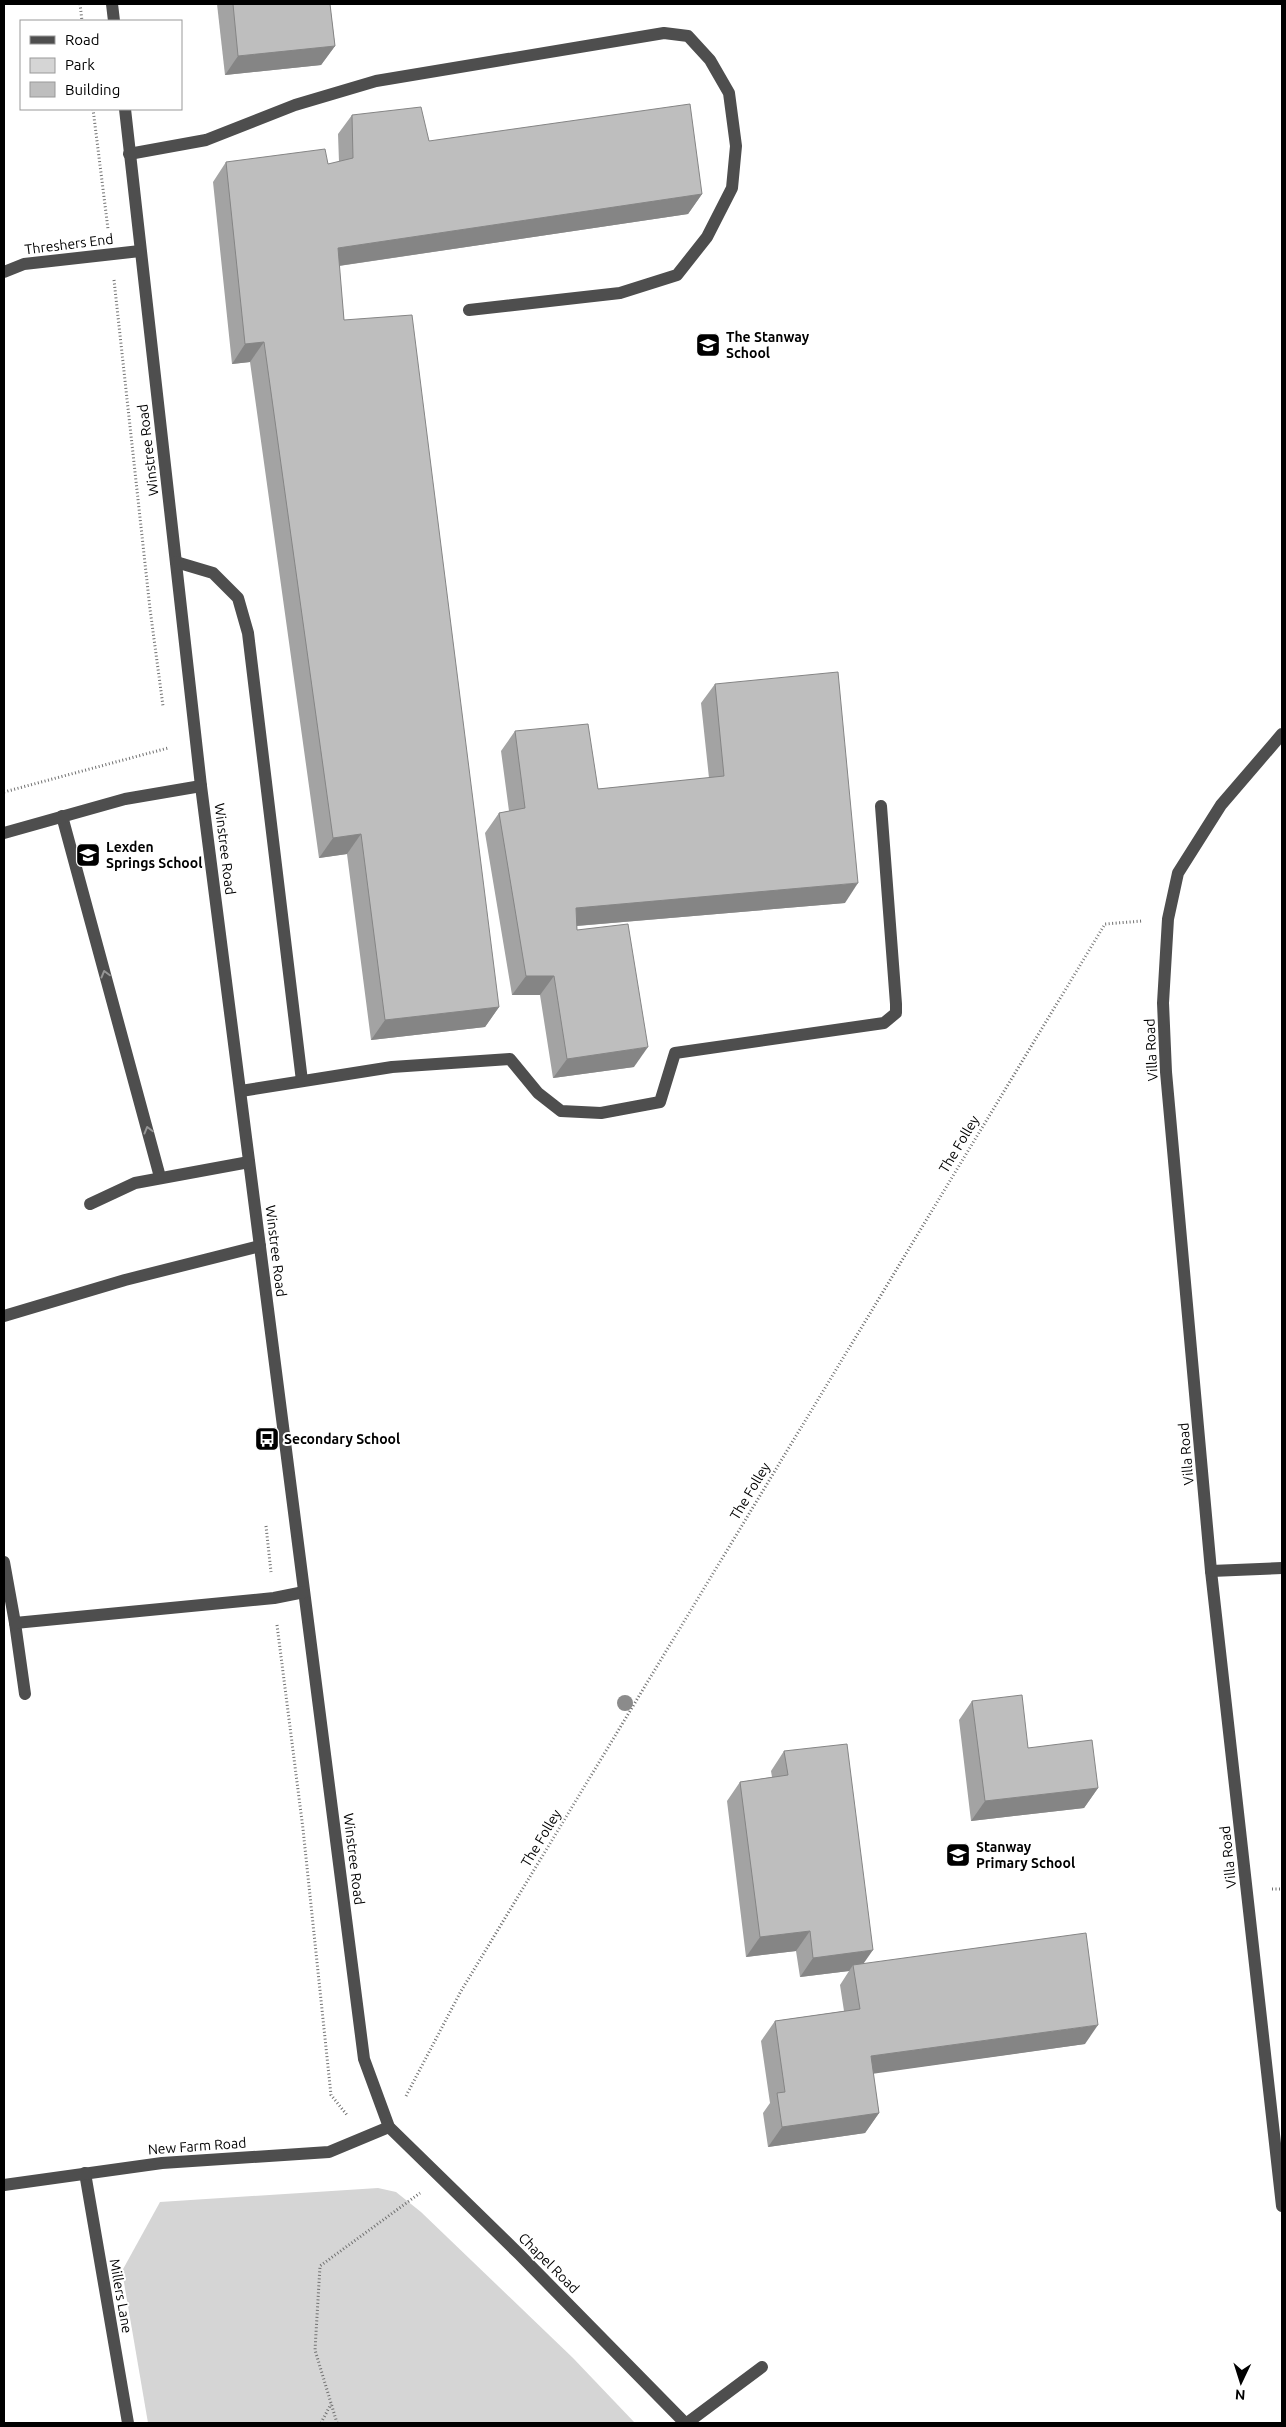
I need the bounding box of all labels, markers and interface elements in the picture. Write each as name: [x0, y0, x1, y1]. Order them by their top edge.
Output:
legend: [20, 20, 182, 110]
text: Road: [65, 31, 100, 48]
text: Park: [65, 56, 95, 73]
text: Building: [65, 81, 120, 98]
street label: Threshers End: [24, 231, 114, 257]
place label: The Stanway School: [726, 329, 810, 361]
school or university icon: The Stanway School: [695, 332, 721, 358]
street label: Winstree Road: [134, 403, 162, 497]
street label: Winstree Road: [211, 802, 239, 896]
place label: Lexden Springs School: [106, 839, 202, 871]
school or university icon: Lexden Springs School: [75, 842, 101, 868]
one-way arrow: [100, 970, 110, 978]
street label: Villa Road: [1141, 1018, 1161, 1082]
street label: The Folley: [936, 1112, 982, 1176]
one-way arrow: [143, 1127, 153, 1135]
street label: Winstree Road: [262, 1204, 290, 1298]
street label: Villa Road: [1175, 1422, 1197, 1486]
bus stop icon: Secondary School: [254, 1426, 280, 1452]
place label: Secondary School: [284, 1431, 400, 1447]
street label: The Folley: [727, 1459, 773, 1523]
street label: The Folley: [518, 1806, 564, 1870]
street label: Winstree Road: [340, 1812, 368, 1906]
street label: Villa Road: [1217, 1825, 1239, 1889]
place label: Stanway Primary School: [976, 1839, 1075, 1871]
school or university icon: Stanway Primary School: [945, 1842, 971, 1868]
street label: New Farm Road: [147, 2135, 247, 2157]
street label: Chapel Road: [515, 2229, 583, 2297]
street label: Millers Lane: [107, 2258, 135, 2334]
north arrow: [1216, 2357, 1266, 2407]
text: N: [1234, 2387, 1246, 2403]

